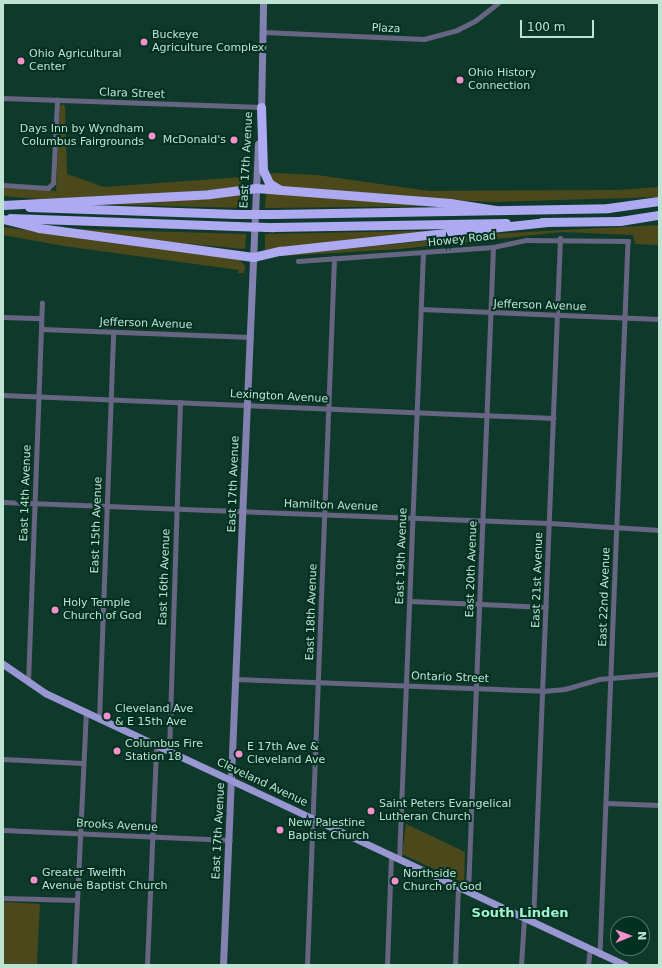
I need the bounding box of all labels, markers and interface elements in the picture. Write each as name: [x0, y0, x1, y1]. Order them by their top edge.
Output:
scale bar: [522, 12, 596, 38]
text: 100 m: [527, 20, 565, 34]
street label: Plaza: [371, 22, 401, 36]
place label: Buckeye Agriculture Complex: [152, 29, 264, 55]
marker: Buckeye Agriculture Complex: [139, 37, 149, 47]
place label: Ohio Agricultural Center: [29, 48, 122, 74]
marker: Ohio Agricultural Center: [16, 56, 26, 66]
place label: Ohio History Connection: [468, 67, 536, 93]
marker: Ohio History Connection: [455, 75, 465, 85]
street label: Clara Street: [99, 86, 165, 102]
street label: East 17th Avenue: [238, 111, 256, 209]
place label: Days Inn by Wyndham Columbus Fairgrounds: [20, 123, 144, 149]
marker: Days Inn by Wyndham Columbus Fairgrounds: [147, 131, 157, 141]
place label: McDonald's: [163, 133, 226, 147]
marker: McDonald's: [229, 135, 239, 145]
street label: Howey Road: [427, 230, 497, 250]
street label: Jefferson Avenue: [493, 298, 587, 314]
street label: Jefferson Avenue: [99, 316, 193, 332]
street label: Lexington Avenue: [230, 388, 328, 406]
street label: East 17th Avenue: [226, 435, 242, 533]
street label: East 14th Avenue: [18, 444, 34, 542]
street label: East 15th Avenue: [89, 476, 105, 574]
street label: Hamilton Avenue: [284, 498, 378, 514]
street label: East 19th Avenue: [394, 507, 410, 605]
street label: East 20th Avenue: [464, 520, 480, 618]
street label: East 16th Avenue: [157, 528, 173, 626]
street label: East 21st Avenue: [530, 532, 546, 628]
street label: East 22nd Avenue: [597, 547, 613, 647]
street label: East 18th Avenue: [304, 563, 320, 661]
place label: Holy Temple Church of God: [63, 597, 142, 623]
marker: Holy Temple Church of God: [50, 605, 60, 615]
street label: Ontario Street: [411, 670, 489, 686]
place label: Cleveland Ave & E 15th Ave: [115, 703, 193, 729]
marker: Cleveland Ave & E 15th Ave: [102, 711, 112, 721]
place label: Columbus Fire Station 18: [125, 738, 203, 764]
place label: E 17th Ave & Cleveland Ave: [247, 741, 325, 767]
marker: Columbus Fire Station 18: [112, 746, 122, 756]
marker: E 17th Ave & Cleveland Ave: [234, 749, 244, 759]
street label: Cleveland Avenue: [214, 756, 310, 810]
street label: East 17th Avenue: [210, 782, 228, 880]
place label: Saint Peters Evangelical Lutheran Church: [379, 798, 511, 824]
marker: Saint Peters Evangelical Lutheran Church: [366, 806, 376, 816]
street label: Brooks Avenue: [76, 817, 158, 835]
place label: New Palestine Baptist Church: [288, 817, 369, 843]
marker: New Palestine Baptist Church: [275, 825, 285, 835]
place label: Greater Twelfth Avenue Baptist Church: [42, 867, 167, 893]
place label: Northside Church of God: [403, 868, 482, 894]
marker: Greater Twelfth Avenue Baptist Church: [29, 875, 39, 885]
marker: Northside Church of God: [390, 876, 400, 886]
district label: South Linden: [472, 905, 568, 921]
north arrow: [610, 916, 650, 956]
text: N: [635, 931, 648, 941]

